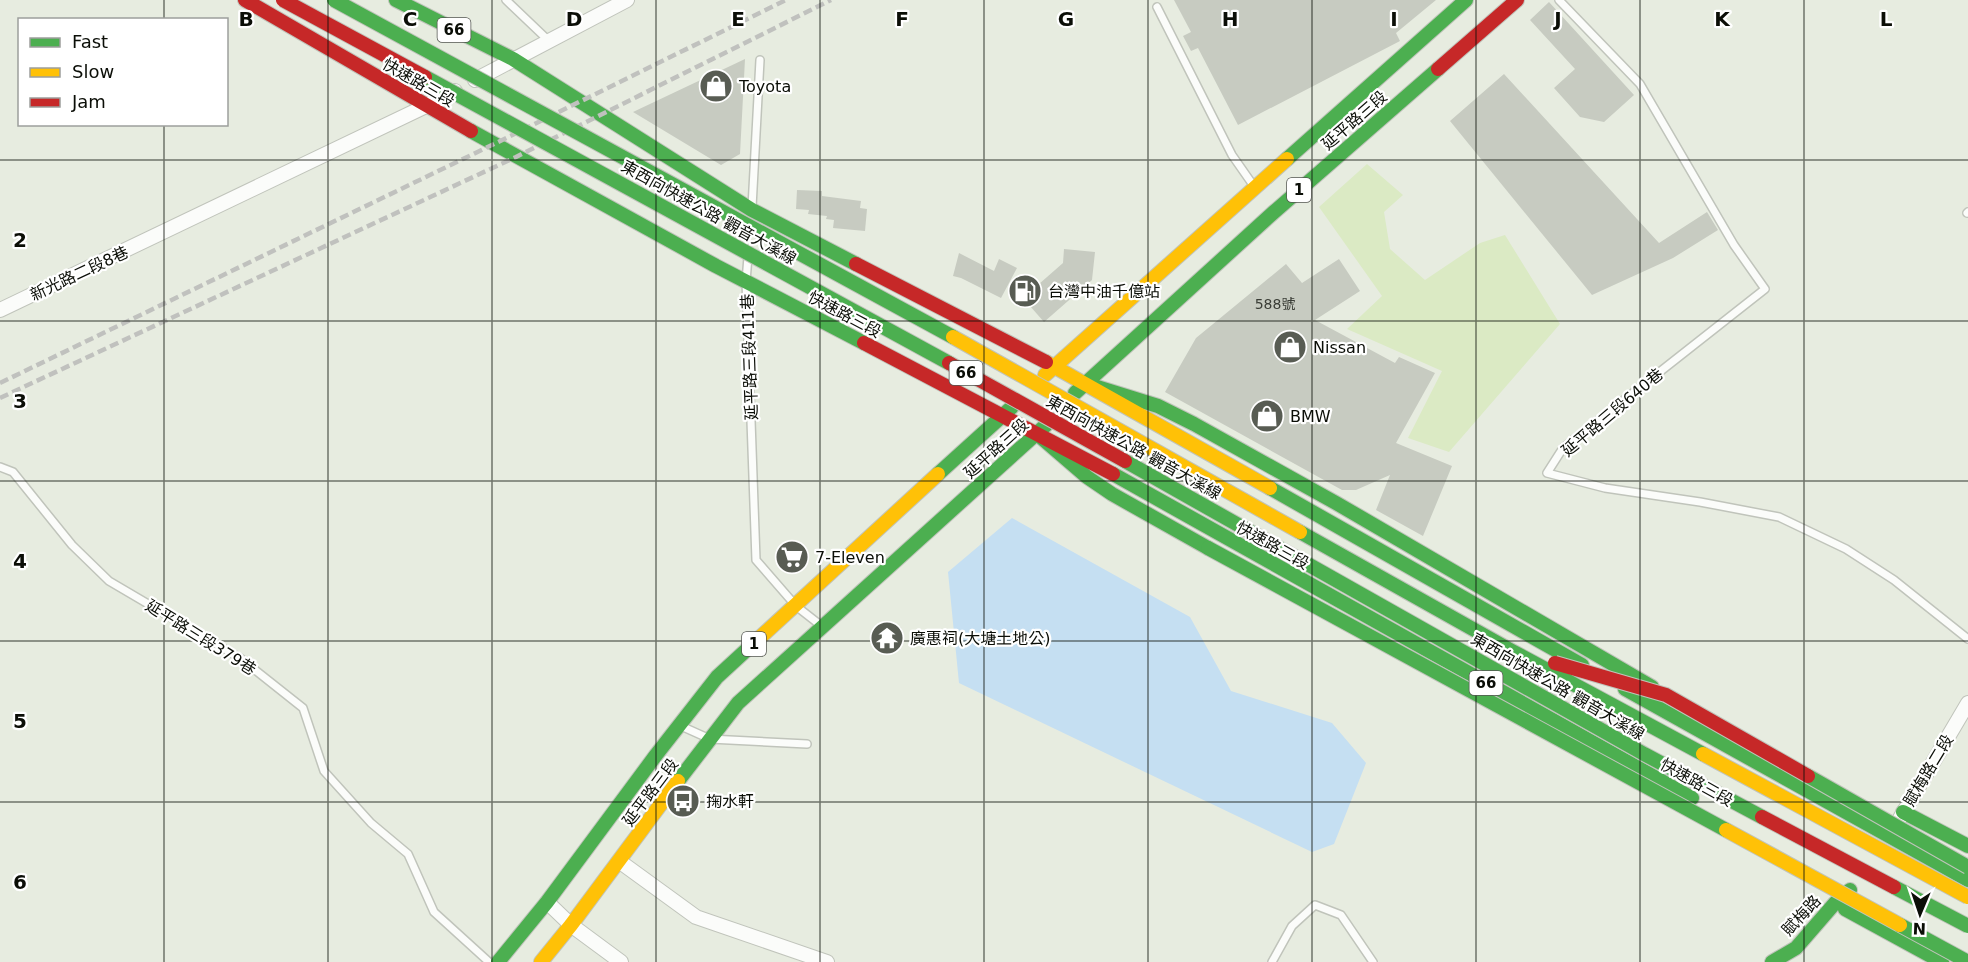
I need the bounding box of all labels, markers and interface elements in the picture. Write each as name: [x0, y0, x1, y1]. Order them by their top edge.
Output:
text: B: [238, 7, 254, 31]
text: C: [403, 7, 417, 31]
text: D: [566, 7, 582, 31]
text: E: [731, 7, 745, 31]
text: F: [895, 7, 909, 31]
text: G: [1058, 7, 1074, 31]
text: H: [1222, 7, 1238, 31]
text: I: [1390, 7, 1398, 31]
text: J: [1552, 7, 1562, 31]
text: K: [1714, 7, 1731, 31]
text: L: [1880, 7, 1893, 31]
legend: [18, 18, 228, 126]
road number: 66: [438, 18, 470, 42]
text: Fast: [72, 31, 108, 52]
street label: 快速路三段: [379, 54, 458, 111]
text: Slow: [72, 61, 114, 82]
shop icon: Toyota: [698, 68, 734, 104]
place label: Toyota: [738, 77, 791, 96]
street label: 延平路三段: [1318, 87, 1391, 154]
text: Jam: [71, 91, 106, 112]
street label: 東西向快速公路 觀音大溪線: [618, 156, 800, 269]
road number: 1: [1287, 178, 1311, 202]
text: 2: [13, 228, 27, 252]
street label: 新光路二段8巷: [27, 242, 131, 305]
fuel station icon: 台灣中油千億站: [1007, 273, 1043, 309]
place label: 台灣中油千億站: [1048, 282, 1160, 301]
street label: 快速路三段: [805, 287, 885, 342]
street label: 延平路三段411巷: [738, 293, 761, 421]
house number: 588號: [1255, 296, 1295, 312]
shop icon: Nissan: [1272, 329, 1308, 365]
place label: Nissan: [1313, 338, 1366, 357]
road number: 66: [950, 361, 982, 385]
street label: 延平路三段640巷: [1558, 364, 1667, 460]
text: 3: [13, 389, 27, 413]
street label: 東西向快速公路 觀音大溪線: [1043, 391, 1225, 504]
shop icon: BMW: [1249, 398, 1285, 434]
place label: BMW: [1290, 407, 1331, 426]
street label: 延平路三段: [960, 415, 1032, 482]
street label: 快速路三段: [1233, 518, 1312, 573]
supermarket icon: 7-Eleven: [774, 539, 810, 575]
place label: 7-Eleven: [815, 548, 885, 567]
text: 4: [13, 549, 27, 573]
street label: 延平路三段379巷: [142, 596, 259, 679]
temple icon: 廣惠祠(大塘土地公): [869, 620, 905, 656]
place label: 廣惠祠(大塘土地公): [910, 629, 1051, 648]
street label: 東西向快速公路 觀音大溪線: [1468, 629, 1648, 744]
road number: 1: [742, 632, 766, 656]
road number: 66: [1470, 671, 1502, 695]
text: 5: [13, 709, 27, 733]
street label: 賦梅路二段: [1900, 731, 1957, 809]
street label: 延平路三段: [619, 755, 682, 830]
street label: 快速路三段: [1657, 755, 1736, 810]
bus stop icon: 掬水軒: [665, 783, 701, 819]
place label: 掬水軒: [706, 792, 754, 811]
text: 6: [13, 870, 27, 894]
north arrow: [1890, 884, 1950, 944]
street label: 賦梅路: [1778, 891, 1825, 939]
text: N: [1912, 919, 1927, 938]

